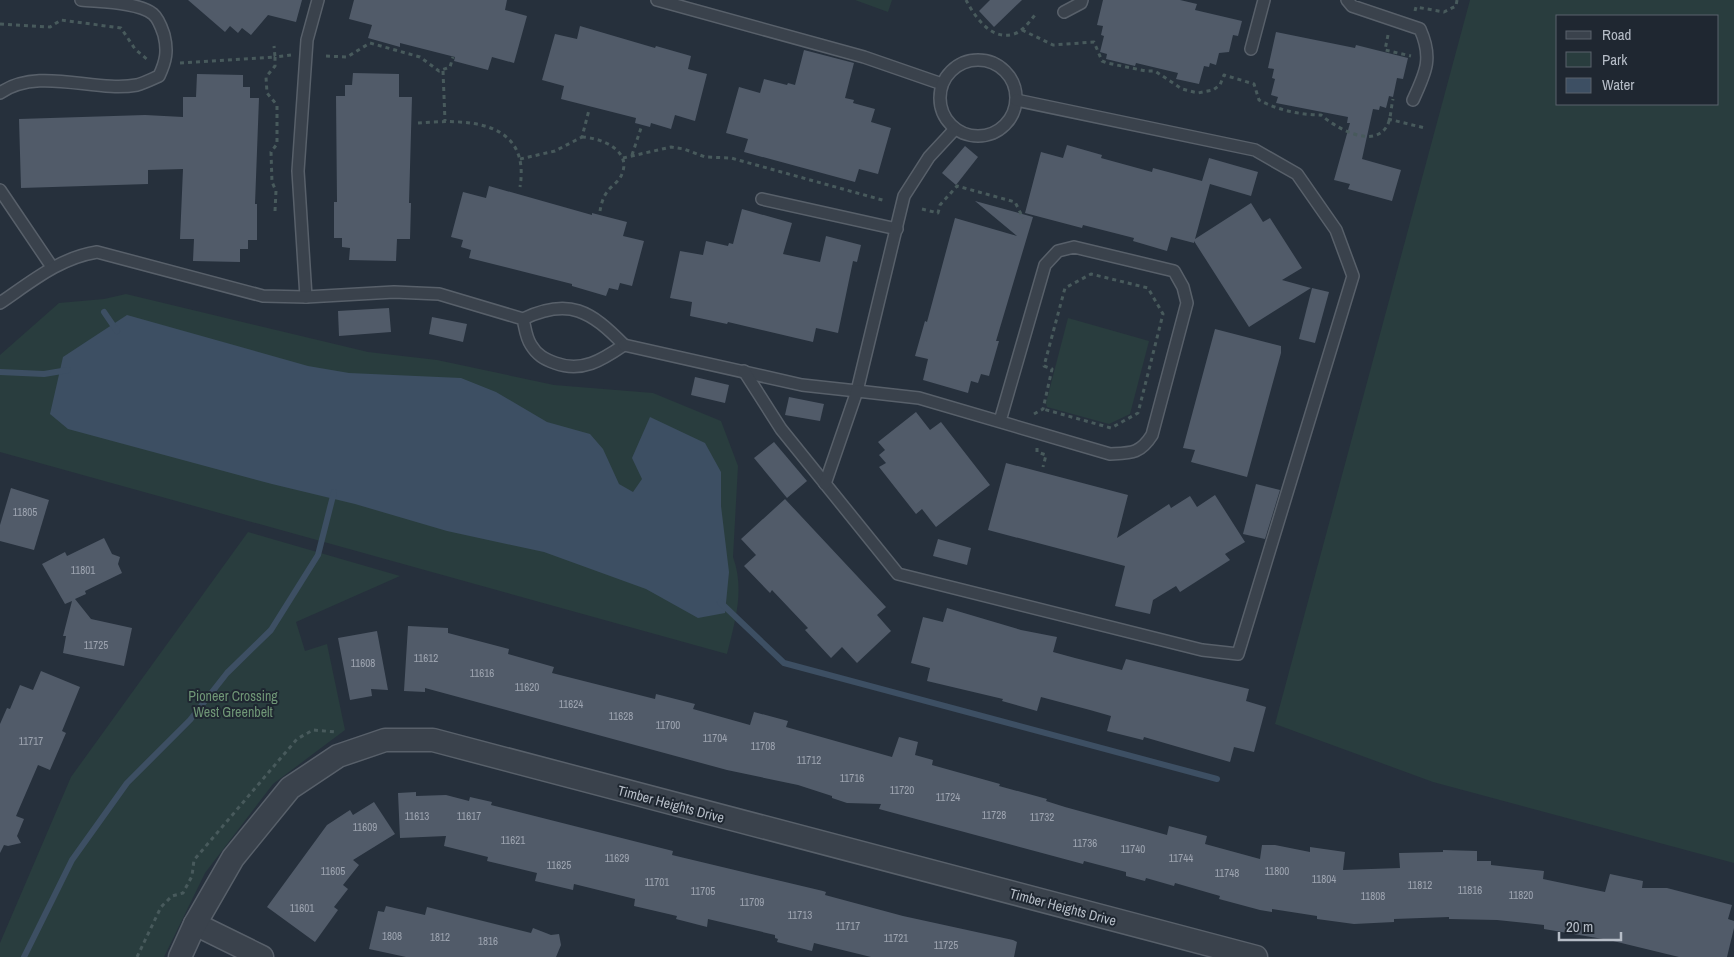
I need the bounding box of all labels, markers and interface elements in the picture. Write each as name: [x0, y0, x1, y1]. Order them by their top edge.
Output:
legend: [1556, 15, 1719, 105]
text: Road: [1602, 24, 1631, 45]
text: Park: [1602, 49, 1628, 70]
text: Water: [1602, 74, 1634, 95]
house number: 11805: [13, 505, 37, 519]
house number: 11801: [71, 563, 95, 577]
house number: 11725: [84, 638, 108, 652]
house number: 11612: [414, 651, 438, 665]
house number: 11608: [351, 656, 375, 670]
house number: 11616: [470, 666, 494, 680]
house number: 11620: [515, 680, 539, 694]
park label: Pioneer Crossing West Greenbelt: [188, 687, 278, 721]
house number: 11624: [559, 697, 583, 711]
house number: 11628: [609, 709, 633, 723]
house number: 11700: [656, 718, 680, 732]
house number: 11704: [703, 731, 727, 745]
house number: 11717: [19, 734, 43, 748]
house number: 11708: [751, 739, 775, 753]
house number: 11712: [797, 753, 821, 767]
house number: 11716: [840, 771, 864, 785]
street label: Timber Heights Drive: [616, 781, 726, 827]
house number: 11720: [890, 783, 914, 797]
house number: 11724: [936, 790, 960, 804]
house number: 11728: [982, 808, 1006, 822]
house number: 11613: [405, 809, 429, 823]
house number: 11617: [457, 809, 481, 823]
house number: 11732: [1030, 810, 1054, 824]
house number: 11609: [353, 820, 377, 834]
house number: 11621: [501, 833, 525, 847]
house number: 11736: [1073, 836, 1097, 850]
house number: 11740: [1121, 842, 1145, 856]
house number: 11629: [605, 851, 629, 865]
house number: 11744: [1169, 851, 1193, 865]
house number: 11625: [547, 858, 571, 872]
house number: 11605: [321, 864, 345, 878]
house number: 11800: [1265, 864, 1289, 878]
house number: 11748: [1215, 866, 1239, 880]
house number: 11804: [1312, 872, 1336, 886]
house number: 11701: [645, 875, 669, 889]
house number: 11812: [1408, 878, 1432, 892]
house number: 11816: [1458, 883, 1482, 897]
house number: 11705: [691, 884, 715, 898]
street label: Timber Heights Drive: [1008, 884, 1118, 930]
house number: 11820: [1509, 888, 1533, 902]
house number: 11808: [1361, 889, 1385, 903]
house number: 11709: [740, 895, 764, 909]
house number: 11601: [290, 901, 314, 915]
house number: 11713: [788, 908, 812, 922]
scale bar: [1559, 910, 1622, 942]
text: 20 m: [1566, 916, 1593, 937]
house number: 11717: [836, 919, 860, 933]
house number: 1808: [382, 929, 402, 943]
house number: 1812: [430, 930, 450, 944]
house number: 11721: [884, 931, 908, 945]
house number: 1816: [478, 934, 498, 948]
house number: 11725: [934, 938, 958, 952]

